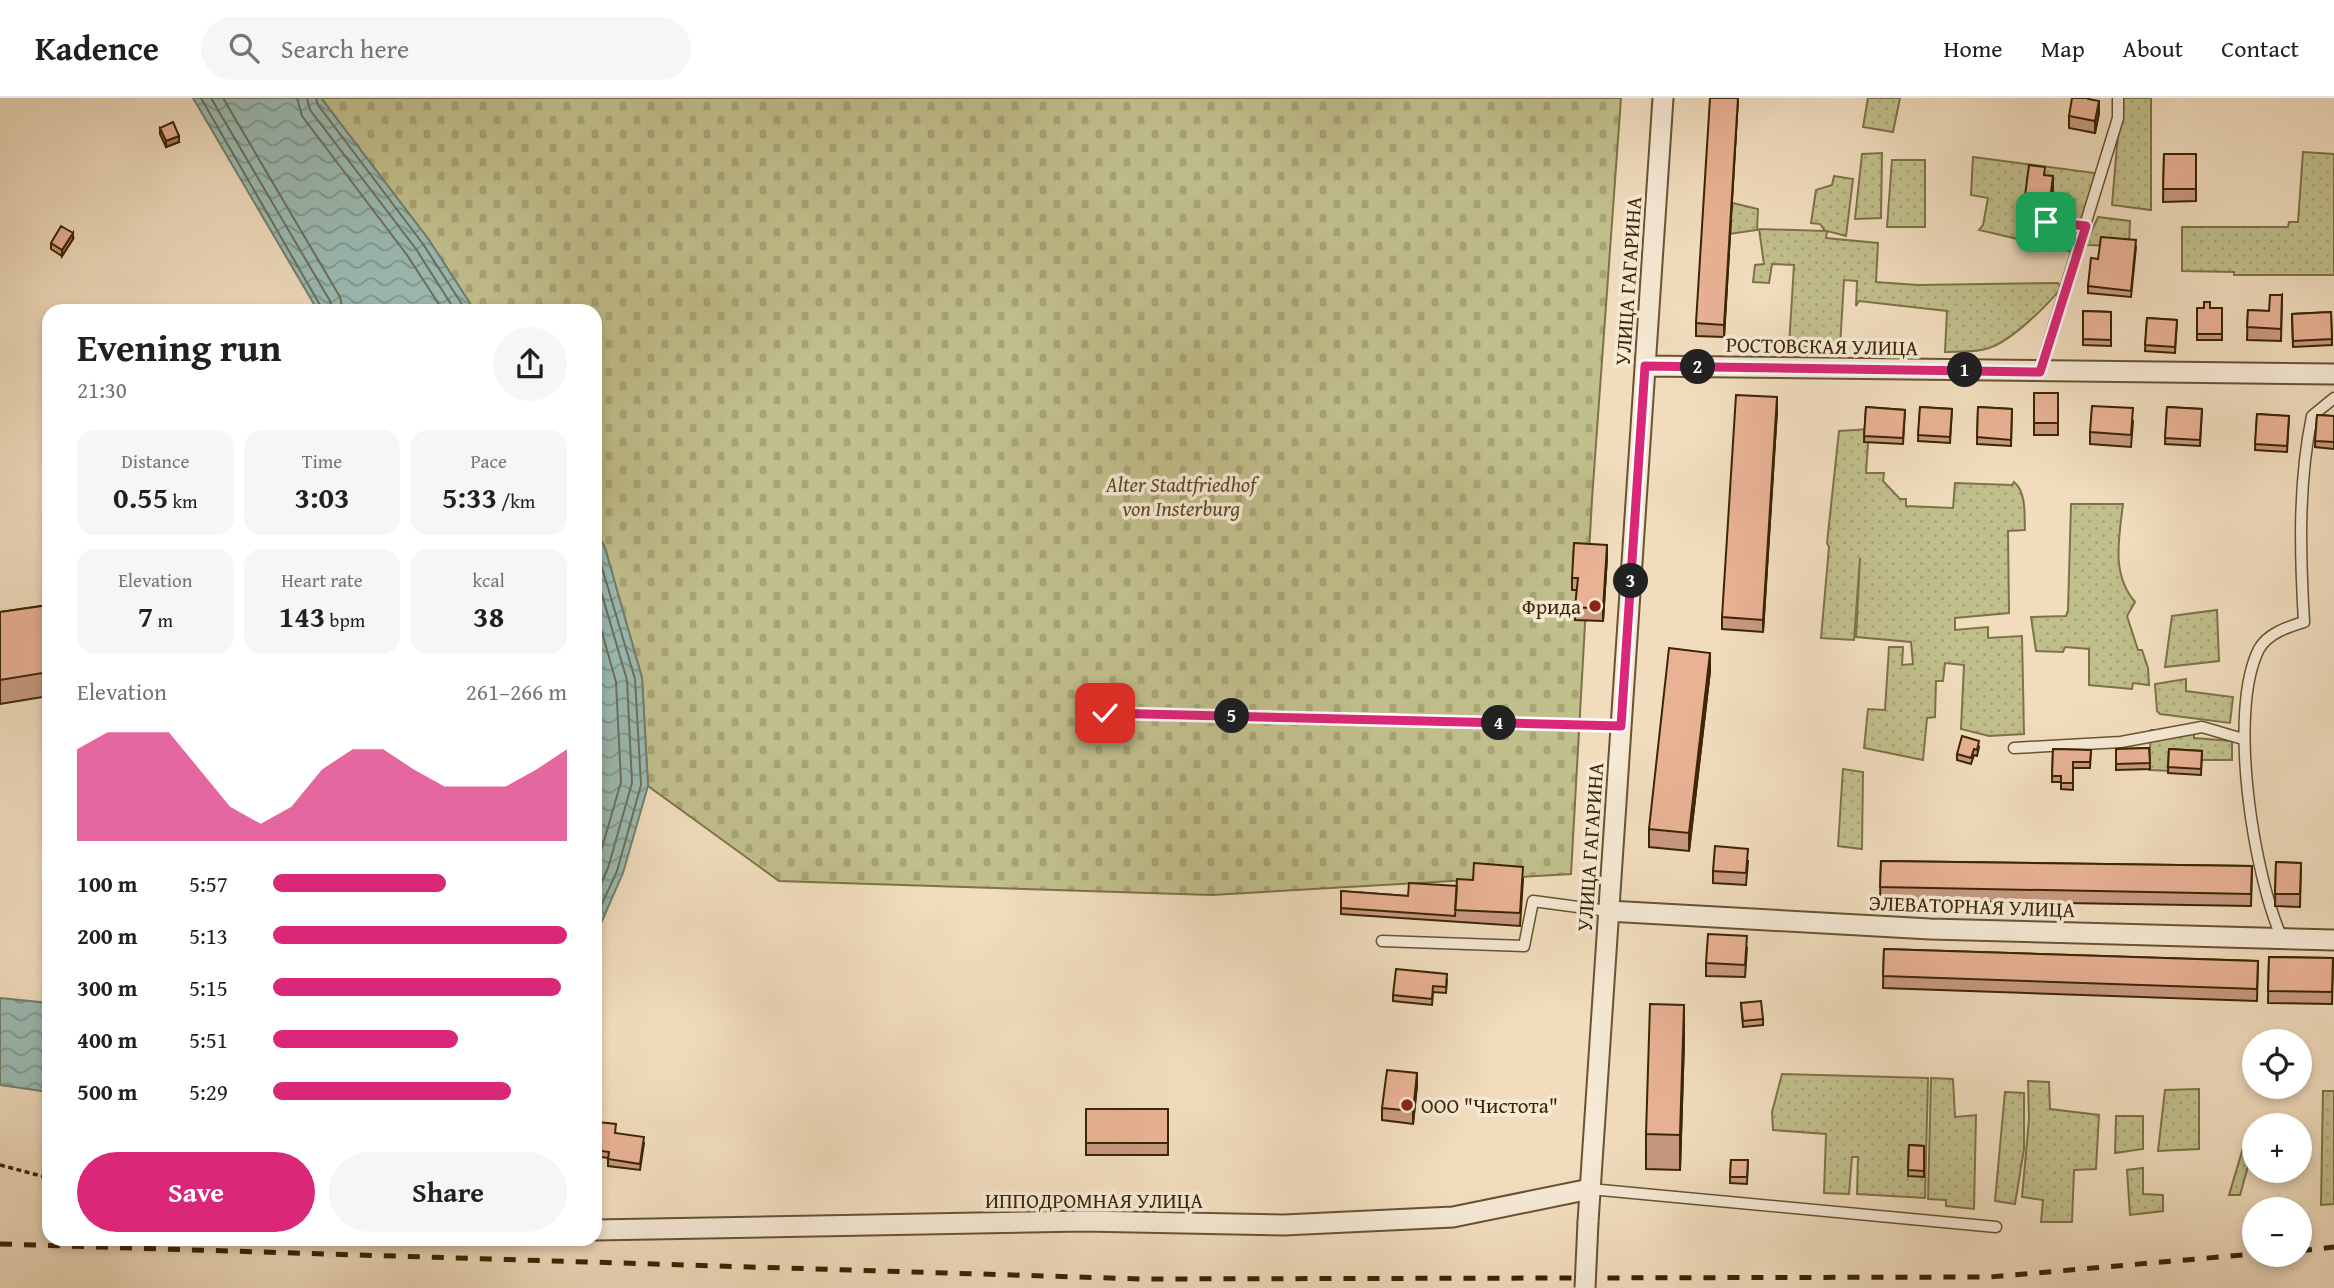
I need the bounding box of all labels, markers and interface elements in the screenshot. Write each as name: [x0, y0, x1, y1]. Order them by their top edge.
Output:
search box: [201, 17, 691, 80]
text: Kadence: [35, 24, 159, 72]
icon: search: [225, 29, 263, 67]
text: Search here: [281, 29, 409, 68]
text: Home: [1944, 31, 2003, 66]
text: Map: [2041, 31, 2085, 66]
text: About: [2123, 31, 2183, 66]
text: Contact: [2221, 31, 2299, 66]
pin: [2016, 192, 2076, 252]
street label: УЛИЦА ГАГАРИНА: [1607, 195, 1649, 366]
icon: arrive: [2027, 203, 2065, 241]
text: Evening run: [77, 319, 281, 375]
button: share: [493, 327, 567, 401]
street label: РОСТОВСКАЯ УЛИЦА: [1726, 329, 1919, 363]
pin: 2: [1680, 350, 1716, 384]
text: 2: [1693, 352, 1702, 380]
pin: 1: [1948, 352, 1982, 388]
text: 1: [1960, 355, 1969, 383]
text: 21:30: [77, 373, 127, 406]
text: Distance: [121, 447, 189, 475]
text: Time: [302, 447, 342, 475]
text: Pace: [470, 447, 507, 475]
park label: Alter Stadtfriedhof von Insterburg: [1105, 469, 1260, 524]
text: 0.55: [113, 475, 168, 519]
text: 3:03: [294, 475, 350, 519]
text: 5:33: [442, 475, 497, 519]
text: km: [168, 487, 198, 515]
text: /km: [497, 487, 535, 515]
pin: 3: [1614, 564, 1648, 598]
text: Elevation: [118, 566, 193, 594]
text: Heart rate: [281, 566, 363, 594]
text: kcal: [472, 566, 505, 594]
text: 3: [1626, 566, 1635, 594]
place label: Фрида: [1522, 591, 1581, 622]
text: 7: [138, 594, 153, 638]
text: 143: [279, 594, 325, 638]
text: 38: [473, 594, 504, 638]
marker: Фрида: [1587, 598, 1603, 614]
text: m: [153, 606, 173, 634]
text: bpm: [325, 606, 365, 634]
text: Elevation: [77, 675, 167, 708]
text: 261–266 m: [466, 675, 567, 708]
pin: [1075, 683, 1135, 743]
icon: check: [1086, 694, 1124, 732]
pin: 5: [1214, 698, 1250, 734]
text: 5: [1227, 701, 1236, 729]
pin: 4: [1482, 706, 1516, 740]
text: 4: [1494, 708, 1503, 736]
street label: УЛИЦА ГАГАРИНА: [1569, 761, 1611, 932]
text: 100 m: [77, 867, 138, 900]
text: 5:57: [189, 867, 228, 900]
street label: ЭЛЕВАТОРНАЯ УЛИЦА: [1868, 887, 2076, 925]
text: 200 m: [77, 919, 138, 952]
text: 5:13: [189, 919, 228, 952]
text: 300 m: [77, 971, 138, 1004]
text: 5:15: [189, 971, 228, 1004]
text: 400 m: [77, 1023, 138, 1056]
text: 5:51: [189, 1023, 228, 1056]
map controls: [2242, 1029, 2312, 1267]
button: locate: [2242, 1029, 2312, 1099]
text: 500 m: [77, 1075, 138, 1108]
text: 5:29: [189, 1075, 228, 1108]
place label: ООО "Чистота": [1421, 1090, 1558, 1121]
marker: ООО "Чистота": [1399, 1097, 1415, 1113]
button: +: [2242, 1113, 2312, 1183]
button: Save: [77, 1152, 315, 1232]
button: Share: [329, 1152, 567, 1232]
street label: ИППОДРОМНАЯ УЛИЦА: [985, 1185, 1203, 1216]
button: −: [2242, 1197, 2312, 1267]

